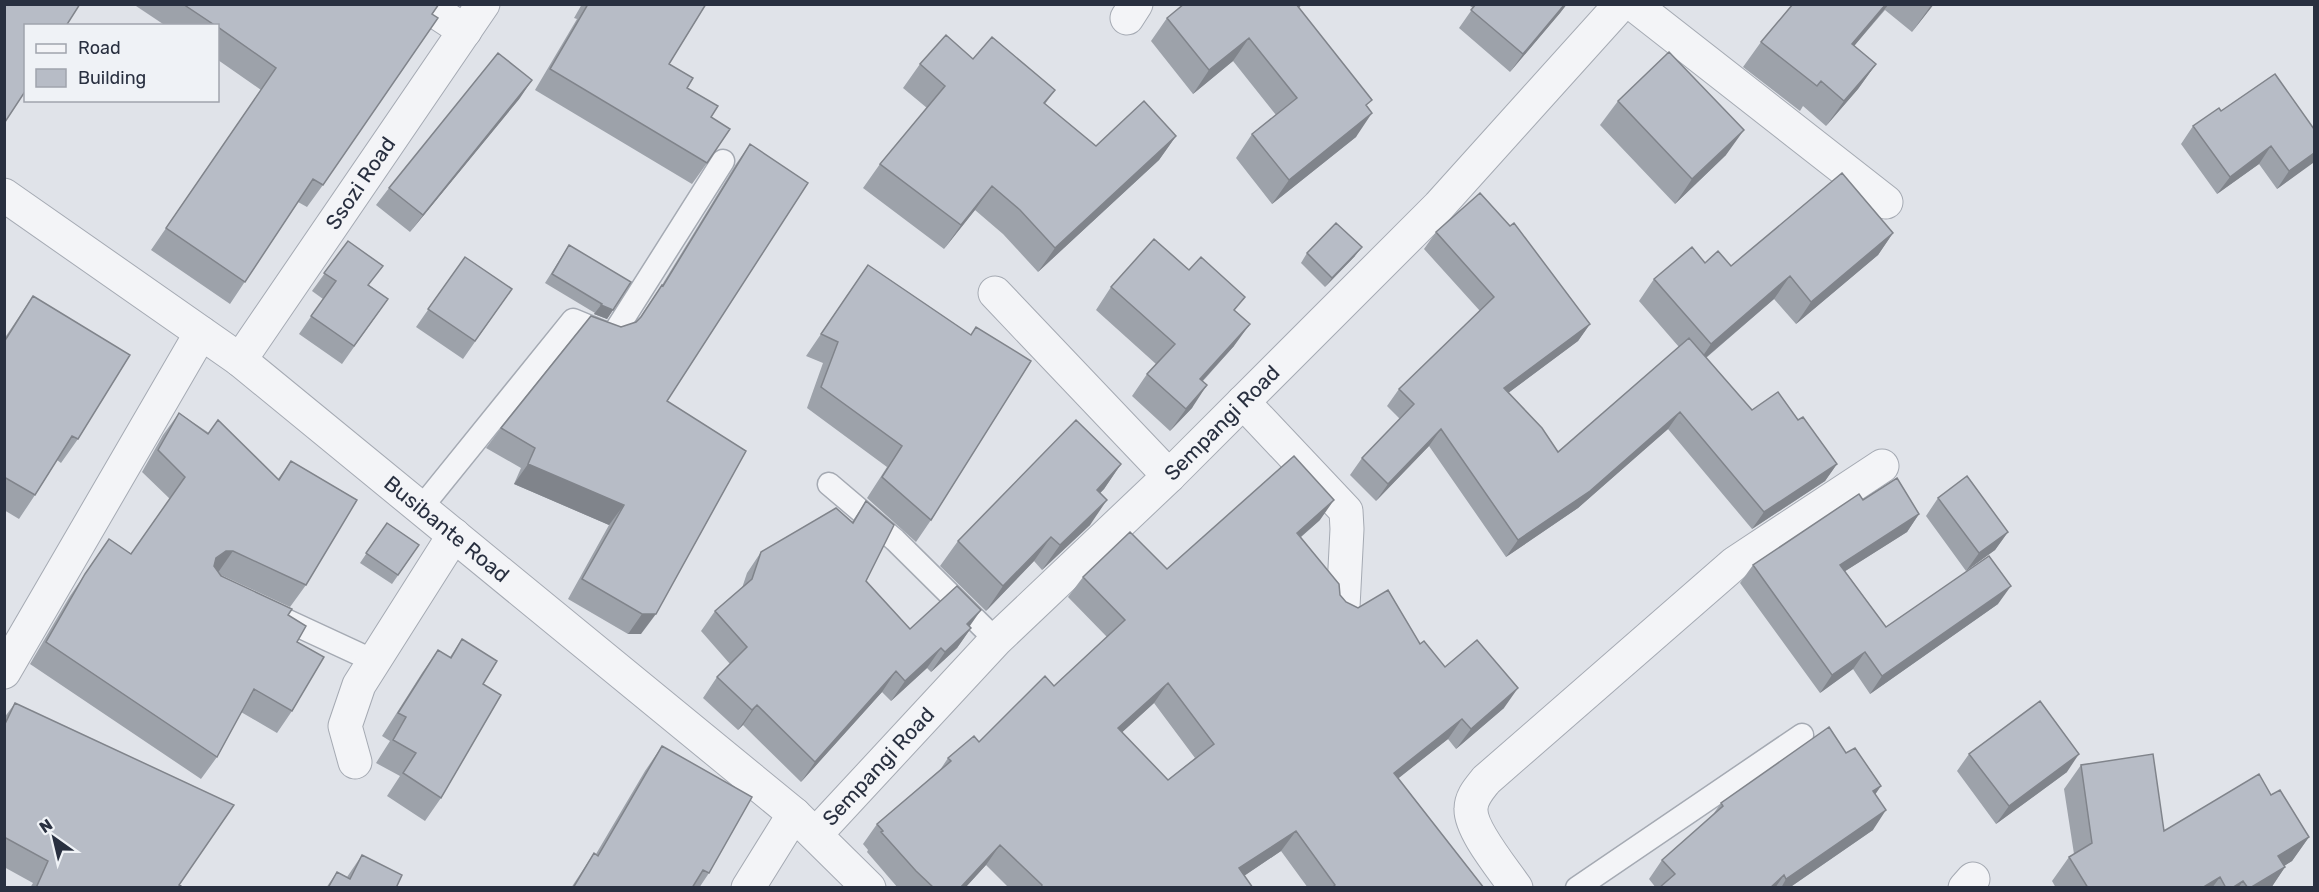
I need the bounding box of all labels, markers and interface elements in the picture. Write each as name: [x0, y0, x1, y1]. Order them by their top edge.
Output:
legend: [24, 24, 219, 102]
text: Road: [78, 37, 121, 59]
text: Building: [78, 67, 146, 89]
street label: Ssozi Road: [320, 132, 401, 234]
street label: Sempangi Road: [1159, 360, 1285, 486]
street label: Busibante Road: [379, 470, 514, 587]
street label: Sempangi Road: [817, 702, 939, 831]
north arrow: [24, 808, 84, 868]
text: N: [36, 815, 56, 837]

